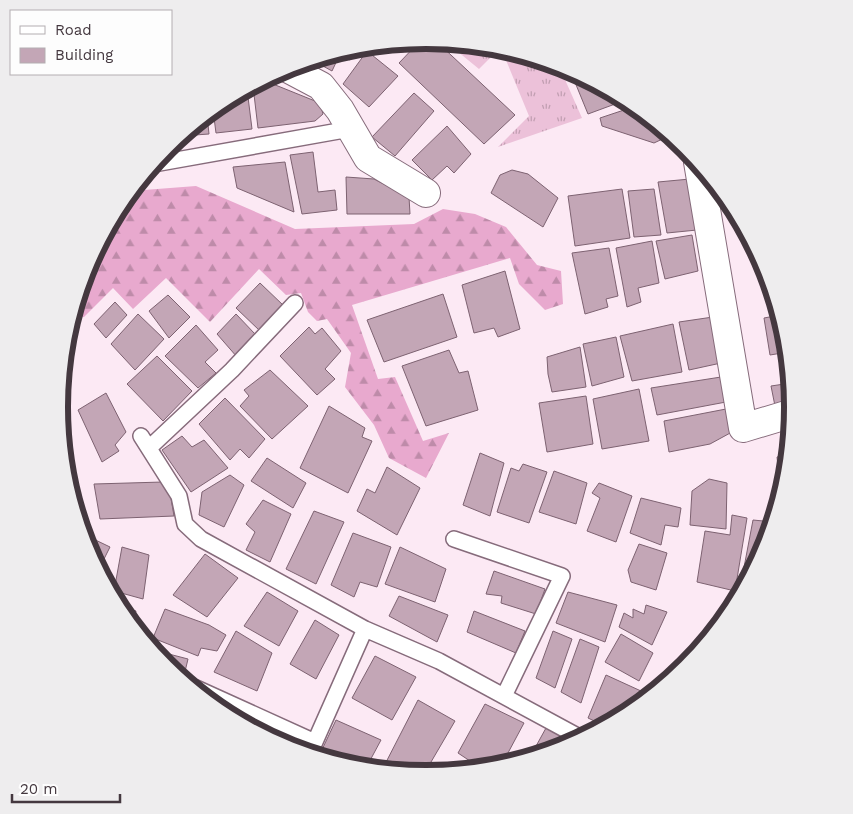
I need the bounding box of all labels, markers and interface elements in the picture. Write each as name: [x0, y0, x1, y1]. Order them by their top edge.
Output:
legend: [10, 10, 172, 75]
text: Road: [55, 21, 92, 39]
text: Building: [55, 46, 113, 64]
scale bar: [12, 772, 120, 804]
text: 20 m: [20, 780, 58, 798]

